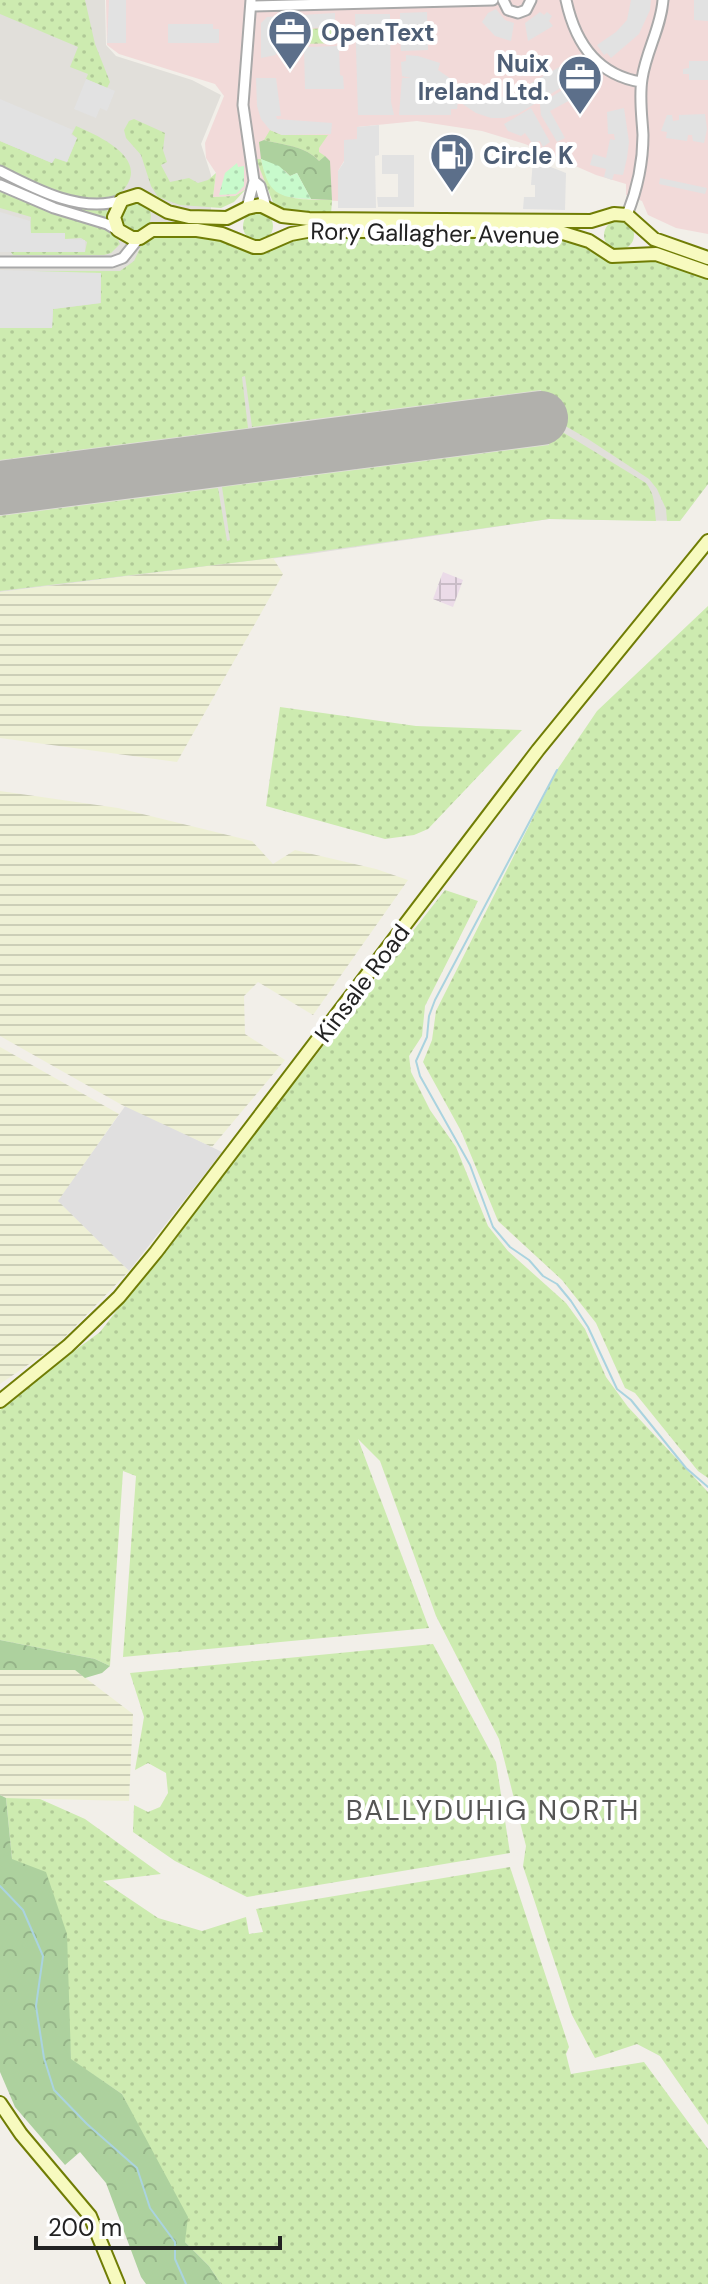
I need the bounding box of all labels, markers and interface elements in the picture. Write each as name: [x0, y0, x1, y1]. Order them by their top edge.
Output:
office icon: OpenText: [266, 8, 314, 71]
place label: OpenText: [321, 17, 435, 48]
place label: Nuix Ireland Ltd.: [418, 48, 549, 107]
office icon: Nuix Ireland Ltd.: [556, 53, 604, 116]
fuel station icon: Circle K: [428, 131, 476, 194]
place label: Circle K: [483, 140, 574, 171]
street label: Rory Gallagher Avenue: [310, 215, 560, 251]
street label: Kinsale Road: [308, 918, 416, 1048]
district label: BALLYDUHIG NORTH: [346, 1792, 640, 1829]
scale bar: [36, 2200, 280, 2250]
text: 200 m: [48, 2212, 122, 2243]

